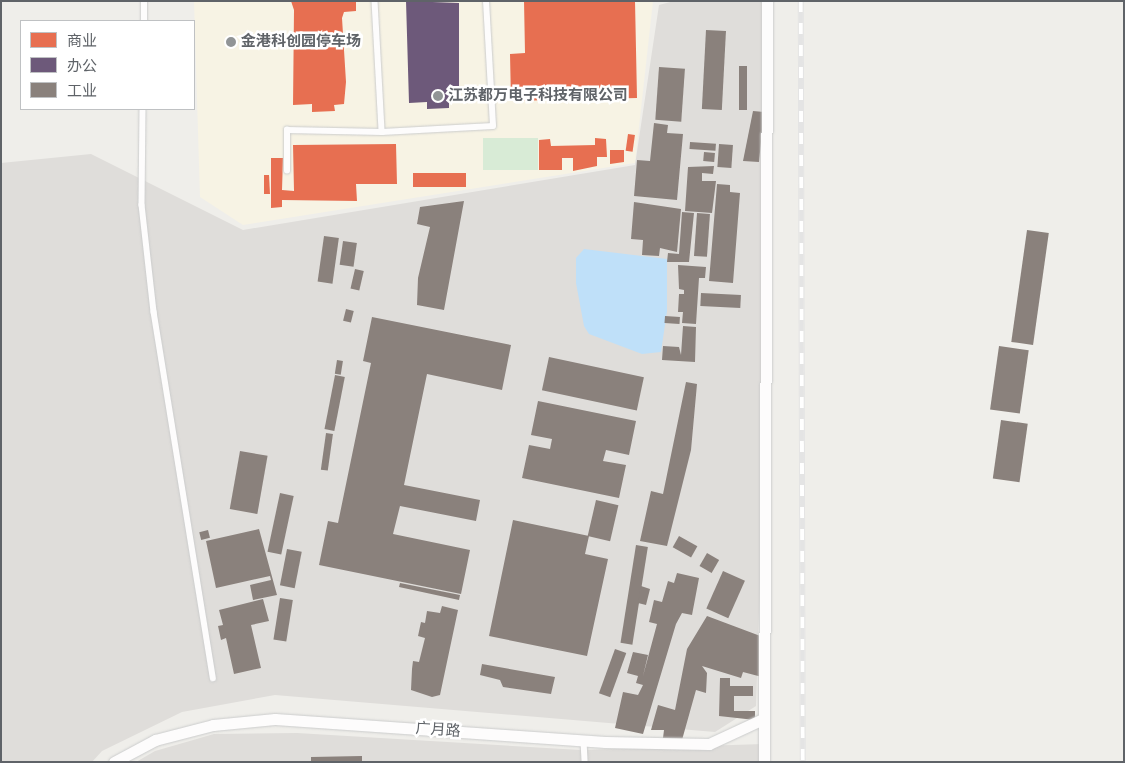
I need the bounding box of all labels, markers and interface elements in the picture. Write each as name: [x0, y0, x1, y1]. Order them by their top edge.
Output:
legend: [20, 20, 195, 110]
text: 商业: [67, 32, 97, 50]
place label: 金港科创园停车场: [241, 33, 361, 51]
marker: 金港科创园停车场: [225, 36, 237, 48]
text: 办公: [67, 57, 97, 75]
text: 工业: [67, 82, 97, 100]
place label: 江苏都万电子科技有限公司: [448, 87, 628, 105]
marker: 江苏都万电子科技有限公司: [432, 90, 444, 102]
street label: 广月路: [415, 719, 461, 741]

